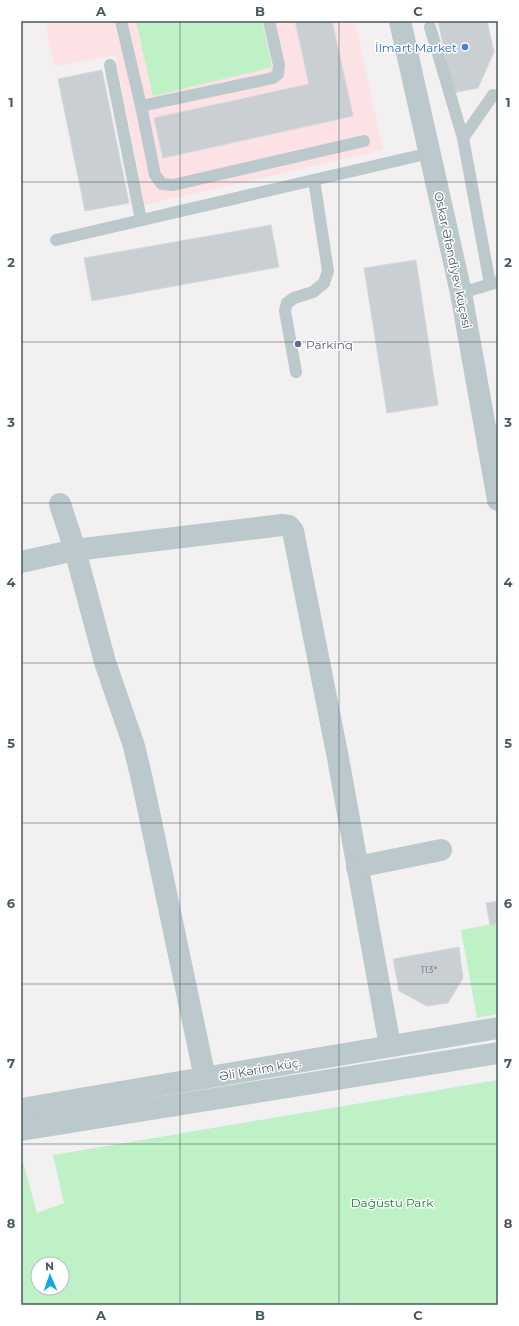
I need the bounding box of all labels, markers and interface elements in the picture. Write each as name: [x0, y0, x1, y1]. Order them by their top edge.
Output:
text: A: [95, 3, 107, 19]
text: B: [255, 3, 265, 19]
text: C: [413, 3, 423, 19]
place label: İlmart Market: [375, 40, 457, 55]
marker: İlmart Market: [460, 42, 470, 52]
text: 1: [8, 94, 14, 110]
text: 1: [505, 94, 511, 110]
street label: Oskar Əfəndiyev küçəsi: [431, 190, 475, 330]
text: 2: [7, 254, 15, 270]
text: 2: [504, 254, 512, 270]
place label: Parkinq: [306, 337, 353, 352]
marker: Parkinq: [293, 339, 303, 349]
text: 3: [6, 414, 15, 430]
text: 3: [503, 414, 512, 430]
text: 4: [7, 574, 16, 590]
text: 4: [504, 574, 513, 590]
text: 5: [7, 735, 15, 751]
text: 5: [504, 735, 512, 751]
text: 6: [7, 895, 16, 911]
text: 6: [504, 895, 513, 911]
house number: 113*: [421, 963, 437, 976]
street label: Əli Kərim küç.: [218, 1054, 302, 1084]
text: 7: [7, 1055, 15, 1071]
text: 7: [504, 1055, 512, 1071]
park label: Dağüstu Park: [351, 1195, 434, 1210]
text: 8: [7, 1215, 16, 1231]
text: 8: [504, 1215, 513, 1231]
north arrow: [30, 1256, 70, 1296]
text: N: [45, 1259, 54, 1273]
text: A: [95, 1307, 107, 1323]
text: B: [255, 1307, 265, 1323]
text: C: [413, 1307, 423, 1323]

